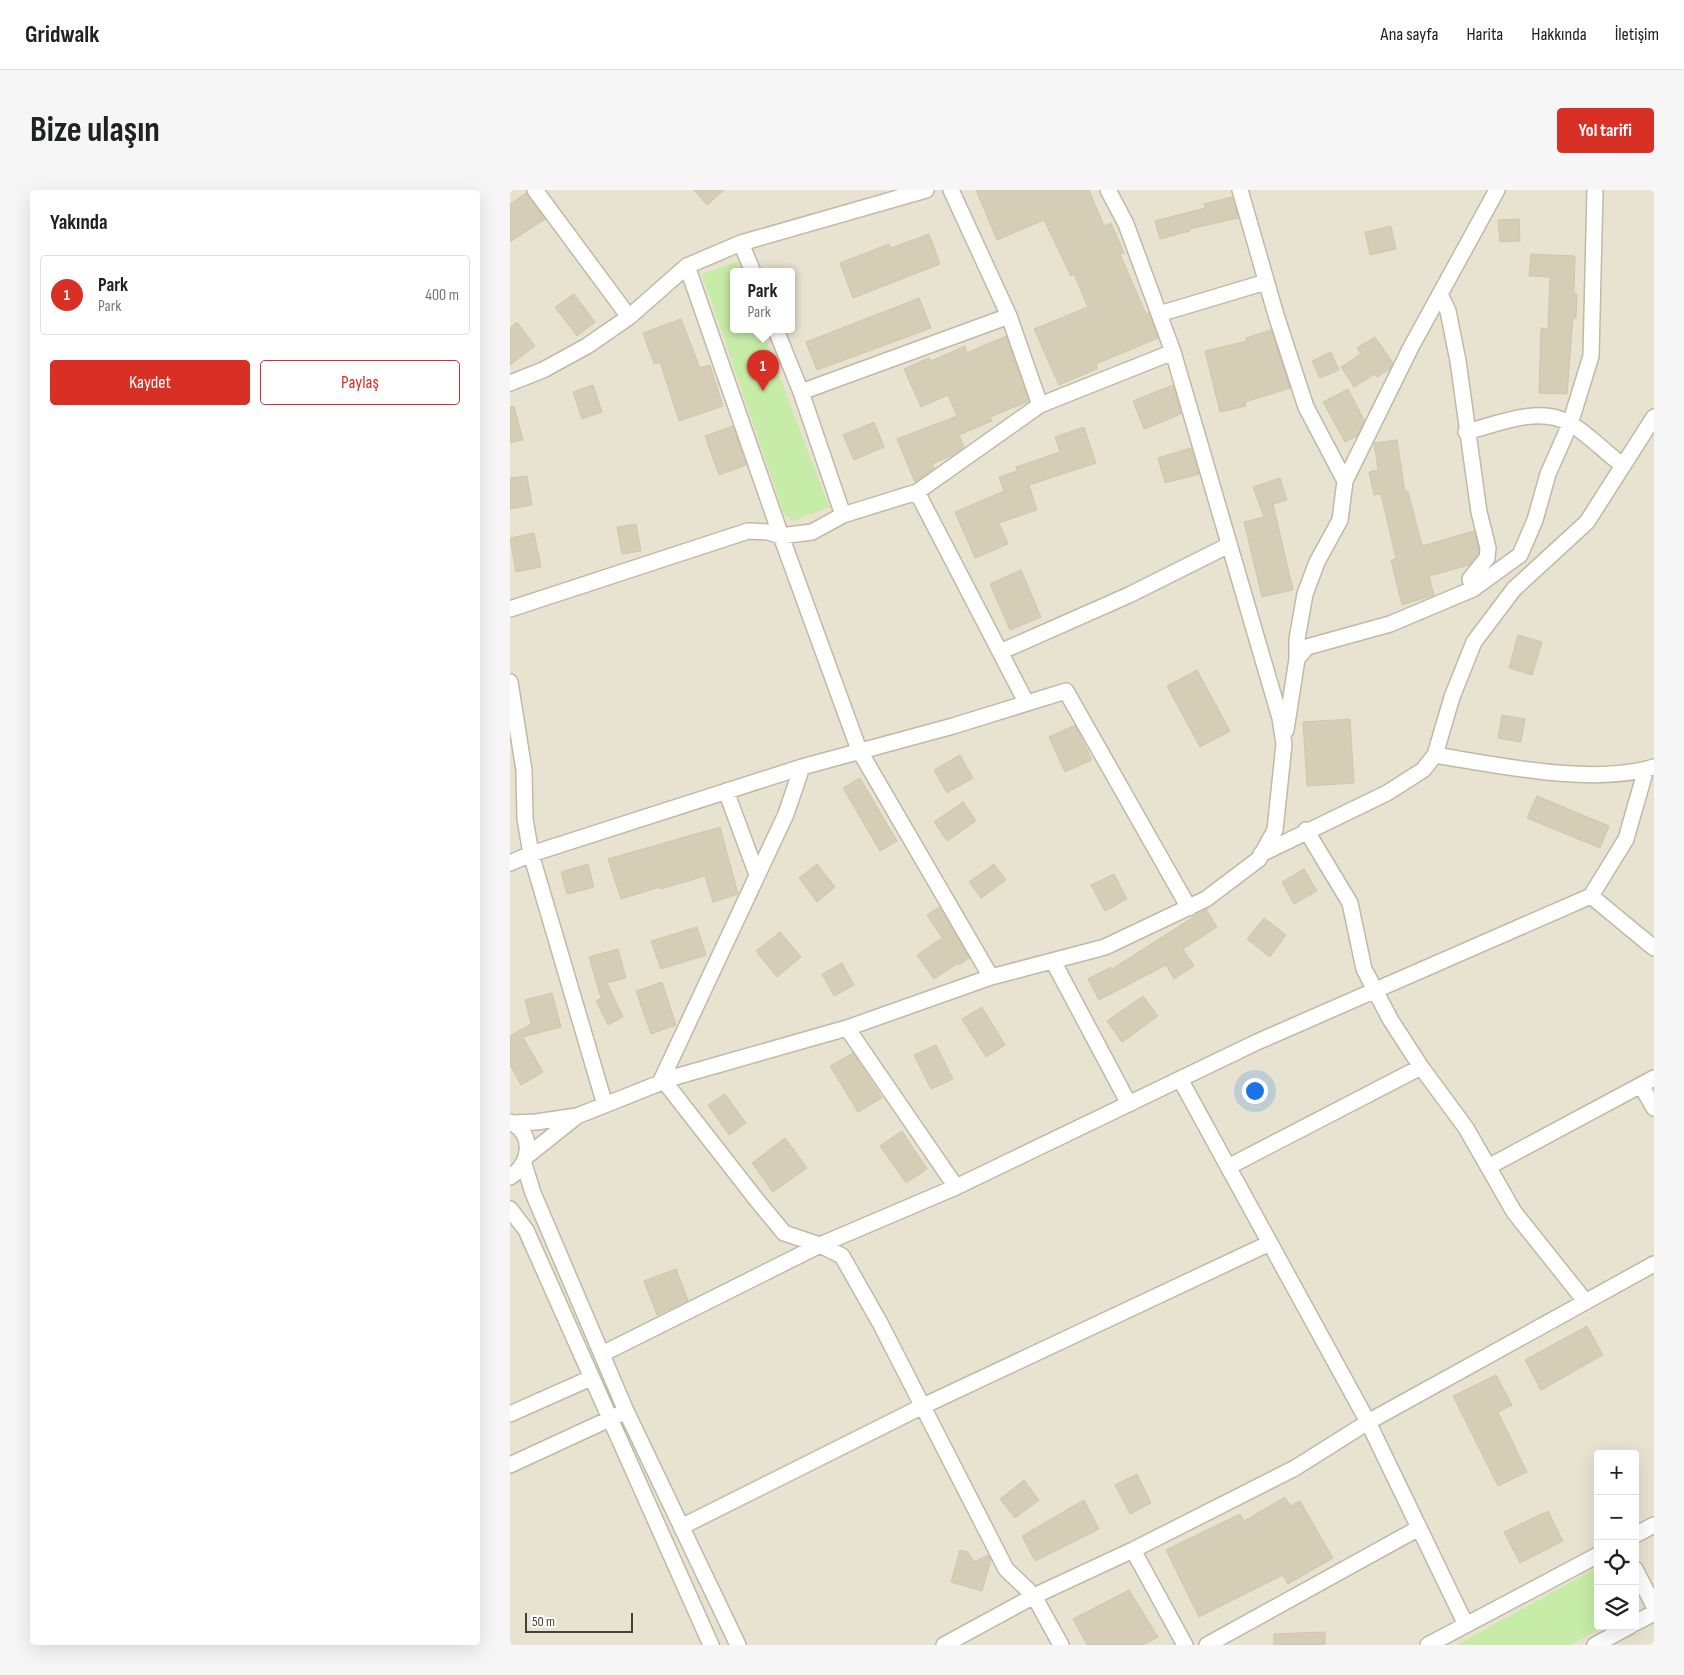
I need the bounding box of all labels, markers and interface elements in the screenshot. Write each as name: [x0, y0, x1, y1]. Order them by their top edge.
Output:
text: Gridwalk: [25, 20, 99, 49]
text: Ana sayfa: [1381, 24, 1438, 45]
text: Harita: [1466, 24, 1503, 45]
text: Hakkında: [1531, 24, 1587, 45]
text: İletişim: [1615, 24, 1659, 45]
button: Yol tarifi: [1557, 108, 1654, 153]
text: Bize ulaşın: [30, 109, 160, 152]
text: Yakında: [50, 210, 107, 235]
popup: [730, 268, 795, 333]
text: Park: [98, 274, 128, 297]
text: Park: [747, 280, 778, 303]
text: 1: [64, 286, 70, 305]
text: 400 m: [425, 286, 459, 305]
text: Park: [98, 297, 121, 316]
text: Park: [747, 303, 771, 322]
pin: 1: [747, 350, 779, 391]
button: Kaydet: [50, 360, 250, 405]
button: Paylaş: [260, 360, 460, 405]
your location: [1242, 1078, 1268, 1104]
map controls: [1594, 1450, 1639, 1630]
button: +: [1594, 1450, 1639, 1495]
button: −: [1594, 1495, 1639, 1540]
button: locate: [1594, 1540, 1639, 1585]
button: layers: [1594, 1585, 1639, 1630]
scale bar: [525, 1610, 632, 1633]
text: 50 m: [532, 1613, 555, 1630]

